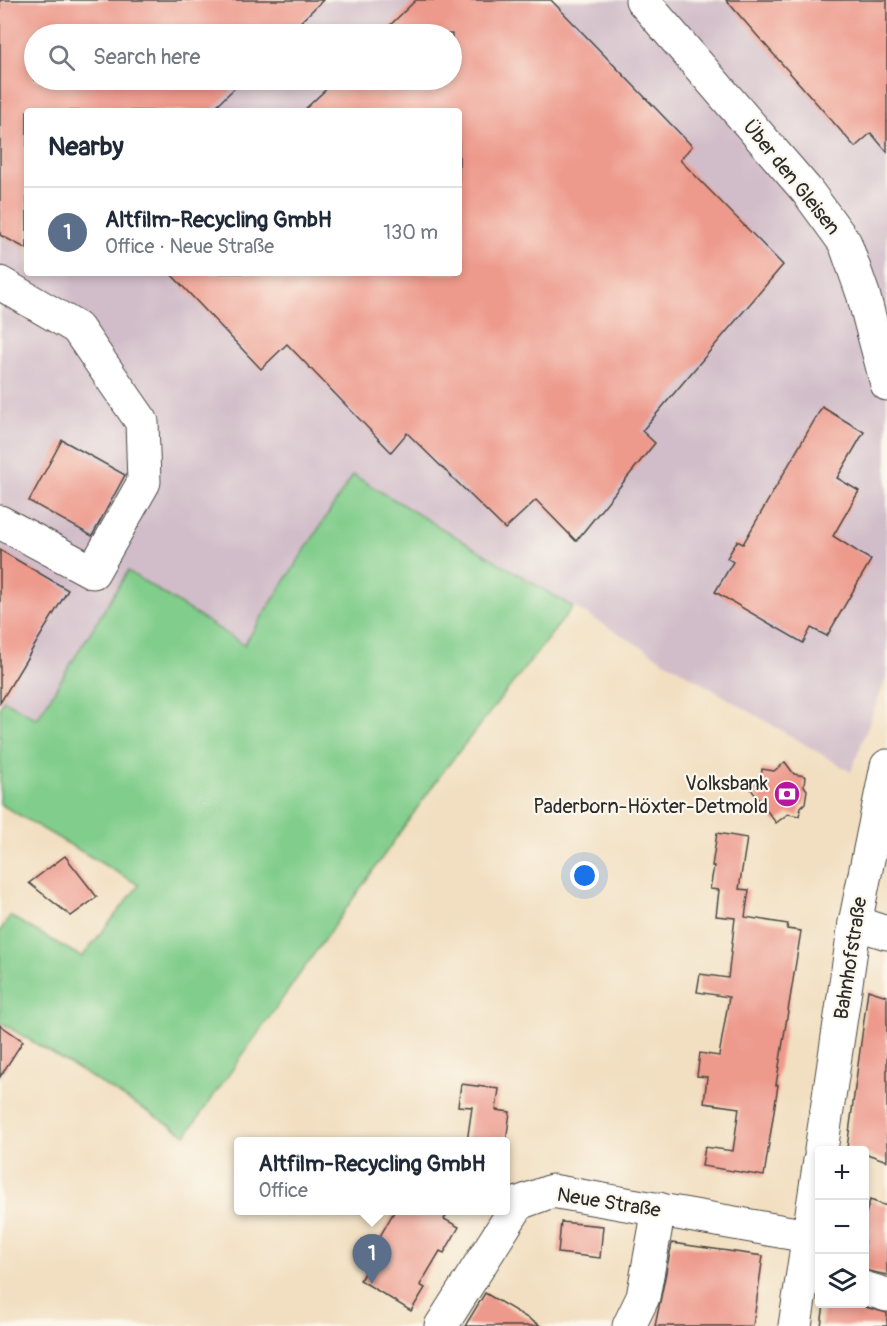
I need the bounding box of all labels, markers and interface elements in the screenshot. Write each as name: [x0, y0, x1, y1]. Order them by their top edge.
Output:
search box: [24, 24, 462, 90]
icon: search: [45, 41, 78, 74]
text: Search here: [93, 43, 200, 71]
street label: Über den Gleisen: [738, 115, 846, 240]
text: Nearby: [48, 131, 124, 163]
text: Altfilm-Recycling GmbH: [105, 206, 332, 234]
text: 1: [64, 220, 71, 245]
text: 130 m: [383, 220, 438, 245]
text: Office · Neue Straße: [105, 234, 274, 259]
place label: Volksbank Paderborn-Höxter-Detmold: [533, 771, 769, 819]
bank icon: Volksbank Paderborn-Höxter-Detmold: [772, 779, 802, 809]
your location: [570, 861, 599, 890]
street label: Bahnhofstraße: [828, 895, 873, 1021]
popup: [234, 1137, 510, 1215]
map controls: [815, 1146, 869, 1308]
button: +: [815, 1146, 869, 1200]
text: Altfilm-Recycling GmbH: [259, 1150, 485, 1178]
text: Office: [259, 1178, 308, 1203]
street label: Neue Straße: [555, 1182, 663, 1223]
button: −: [815, 1200, 869, 1254]
pin: 1: [352, 1234, 392, 1284]
button: layers: [815, 1254, 869, 1308]

